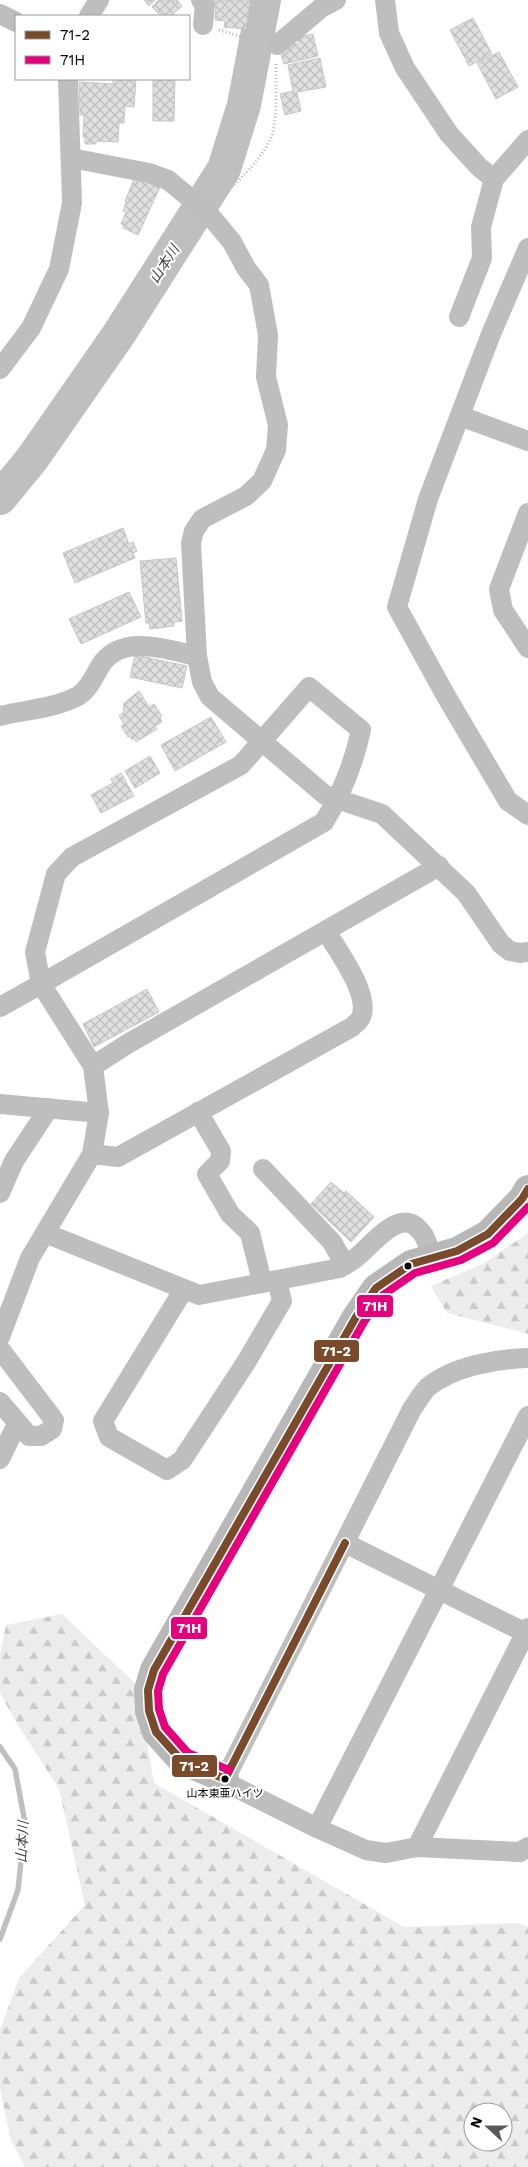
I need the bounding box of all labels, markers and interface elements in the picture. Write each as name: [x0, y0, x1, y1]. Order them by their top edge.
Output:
legend: [15, 15, 190, 80]
text: 71-2: [60, 26, 90, 44]
text: 71H: [60, 51, 85, 69]
water label: 山本川: [146, 240, 183, 286]
unlabelled marker: [403, 1261, 413, 1271]
line badge: 71H: [356, 1294, 394, 1318]
text: 71H: [363, 1298, 387, 1314]
line badge: 71-2: [313, 1339, 360, 1363]
text: 71-2: [321, 1343, 351, 1359]
line badge: 71H: [170, 1616, 208, 1640]
text: 71H: [177, 1620, 201, 1636]
line badge: 71-2: [171, 1754, 218, 1778]
text: 71-2: [179, 1758, 209, 1774]
marker: 山本東亜ハイツ: [220, 1774, 230, 1784]
place label: 山本東亜ハイツ: [187, 1787, 263, 1800]
water label: 山本川: [13, 1819, 31, 1863]
north arrow: [463, 2102, 513, 2152]
text: N: [467, 2115, 485, 2130]

